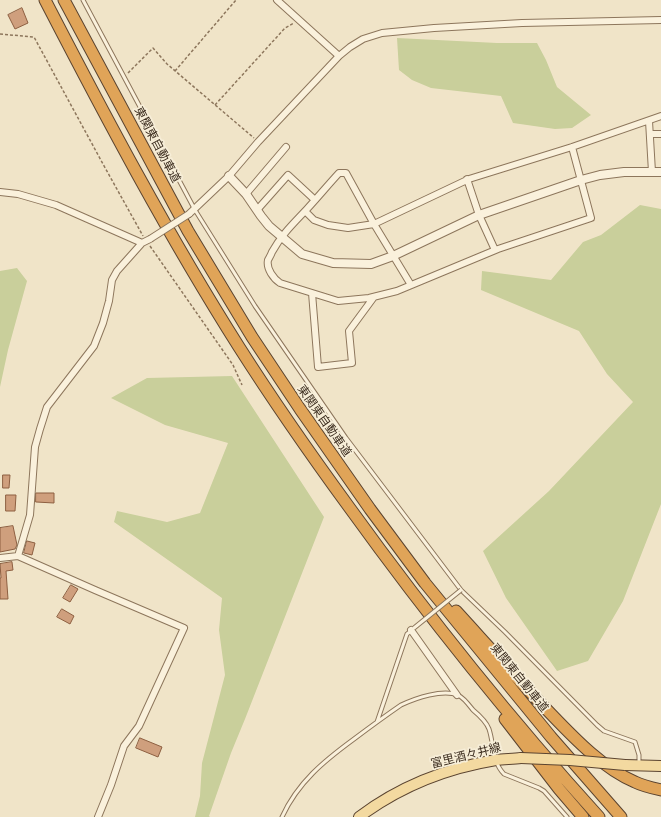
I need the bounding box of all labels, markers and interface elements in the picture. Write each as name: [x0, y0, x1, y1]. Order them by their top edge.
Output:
street label: 東関東自動車道: [131, 105, 183, 185]
street label: 東関東自動車道: [294, 382, 354, 460]
street label: 東関東自動車道: [487, 641, 551, 715]
street label: 富里酒々井線: [429, 740, 503, 772]

